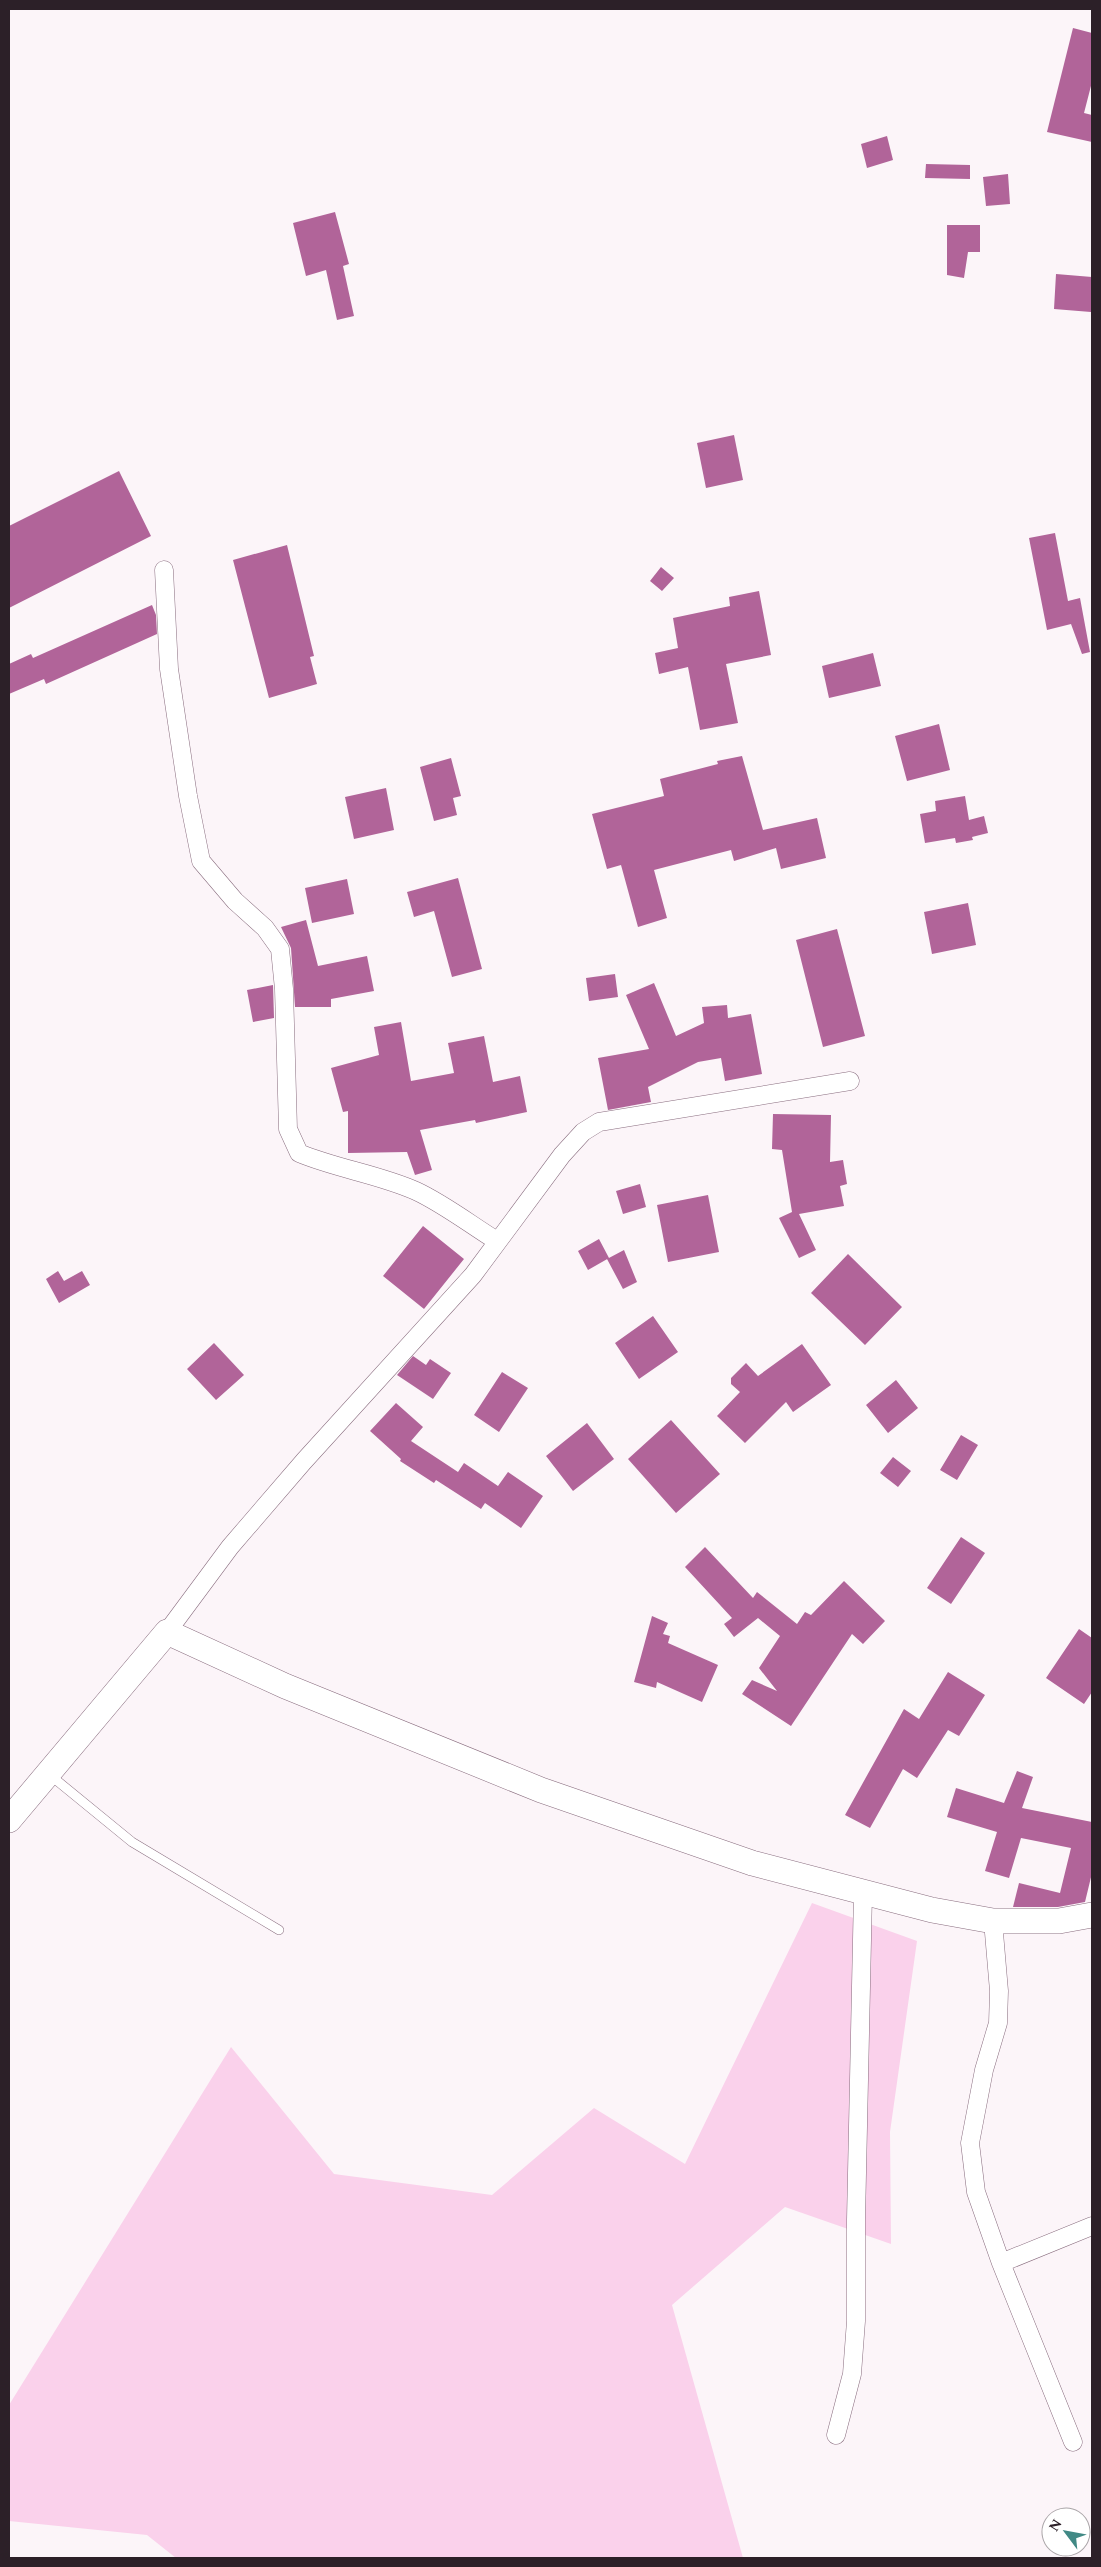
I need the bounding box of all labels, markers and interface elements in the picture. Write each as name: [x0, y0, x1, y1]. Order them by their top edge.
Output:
north arrow: [1041, 2507, 1091, 2557]
text: N: [1043, 2515, 1067, 2536]

